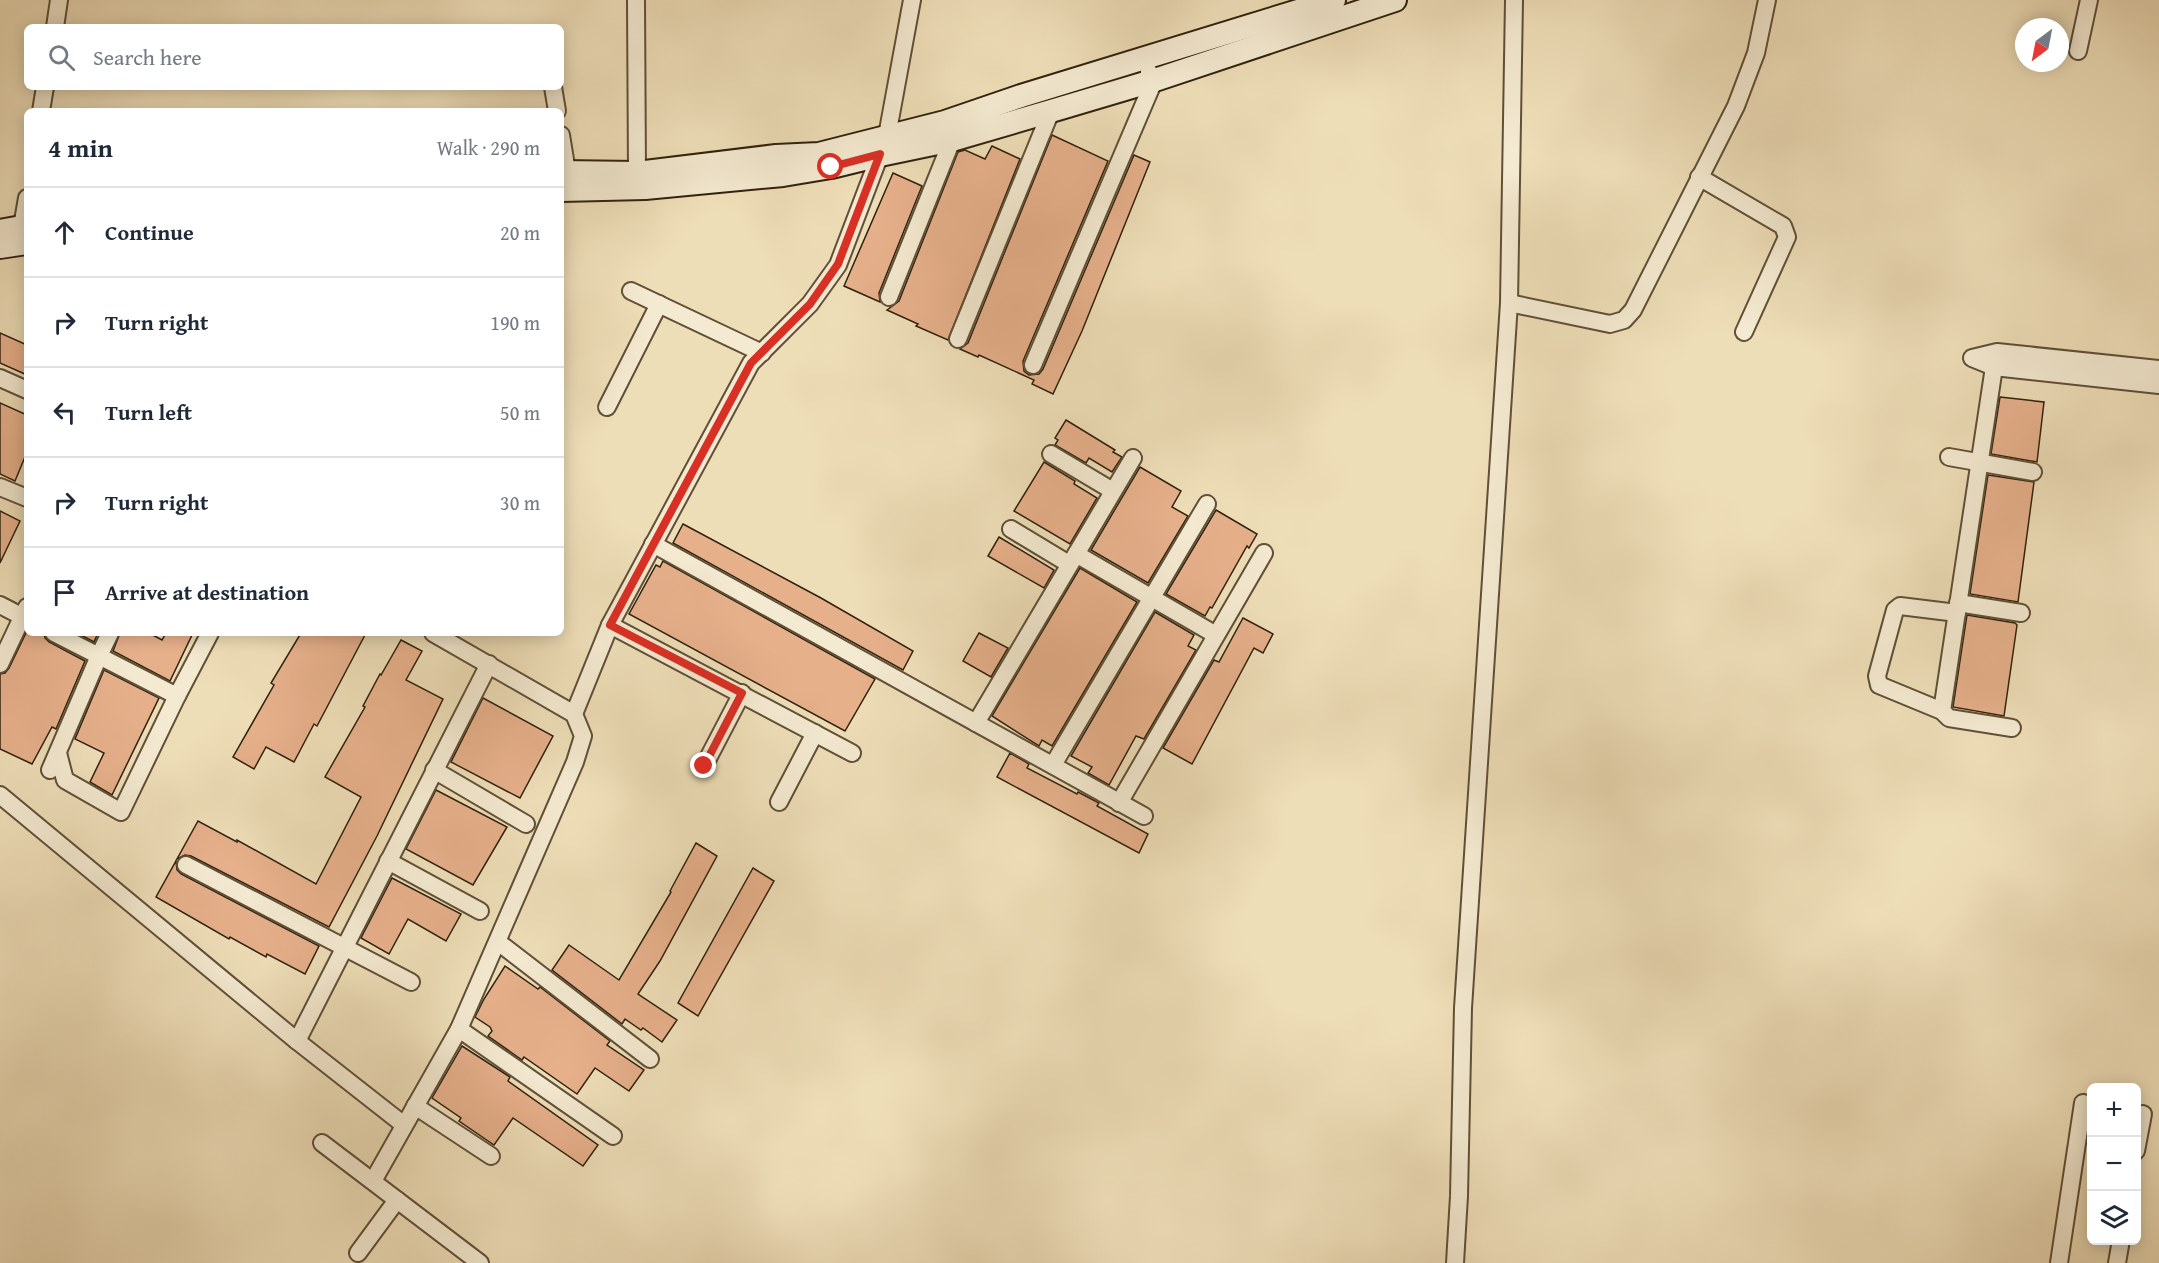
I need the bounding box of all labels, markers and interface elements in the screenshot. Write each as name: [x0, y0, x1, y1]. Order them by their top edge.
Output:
north arrow: [2015, 18, 2069, 72]
search box: [24, 24, 564, 90]
icon: search: [45, 41, 78, 74]
text: Search here: [93, 41, 202, 73]
text: 4 min: [48, 128, 113, 167]
text: Walk · 290 m: [437, 133, 540, 162]
route start: [817, 153, 843, 179]
icon: ahead: [48, 216, 81, 249]
text: Continue: [105, 216, 194, 248]
text: 20 m: [500, 218, 540, 247]
icon: right: [48, 306, 81, 339]
text: Turn right: [105, 306, 208, 338]
text: 190 m: [490, 308, 540, 337]
icon: left: [48, 396, 81, 429]
text: Turn left: [105, 396, 192, 428]
text: 50 m: [500, 398, 540, 427]
icon: right: [48, 486, 81, 519]
text: Turn right: [105, 486, 208, 518]
text: 30 m: [500, 488, 540, 517]
icon: arrive: [48, 576, 81, 609]
text: Arrive at destination: [105, 576, 309, 608]
route end: [690, 752, 716, 778]
map controls: [2087, 1083, 2141, 1245]
button: +: [2087, 1083, 2141, 1137]
button: −: [2087, 1137, 2141, 1191]
button: layers: [2087, 1191, 2141, 1245]

